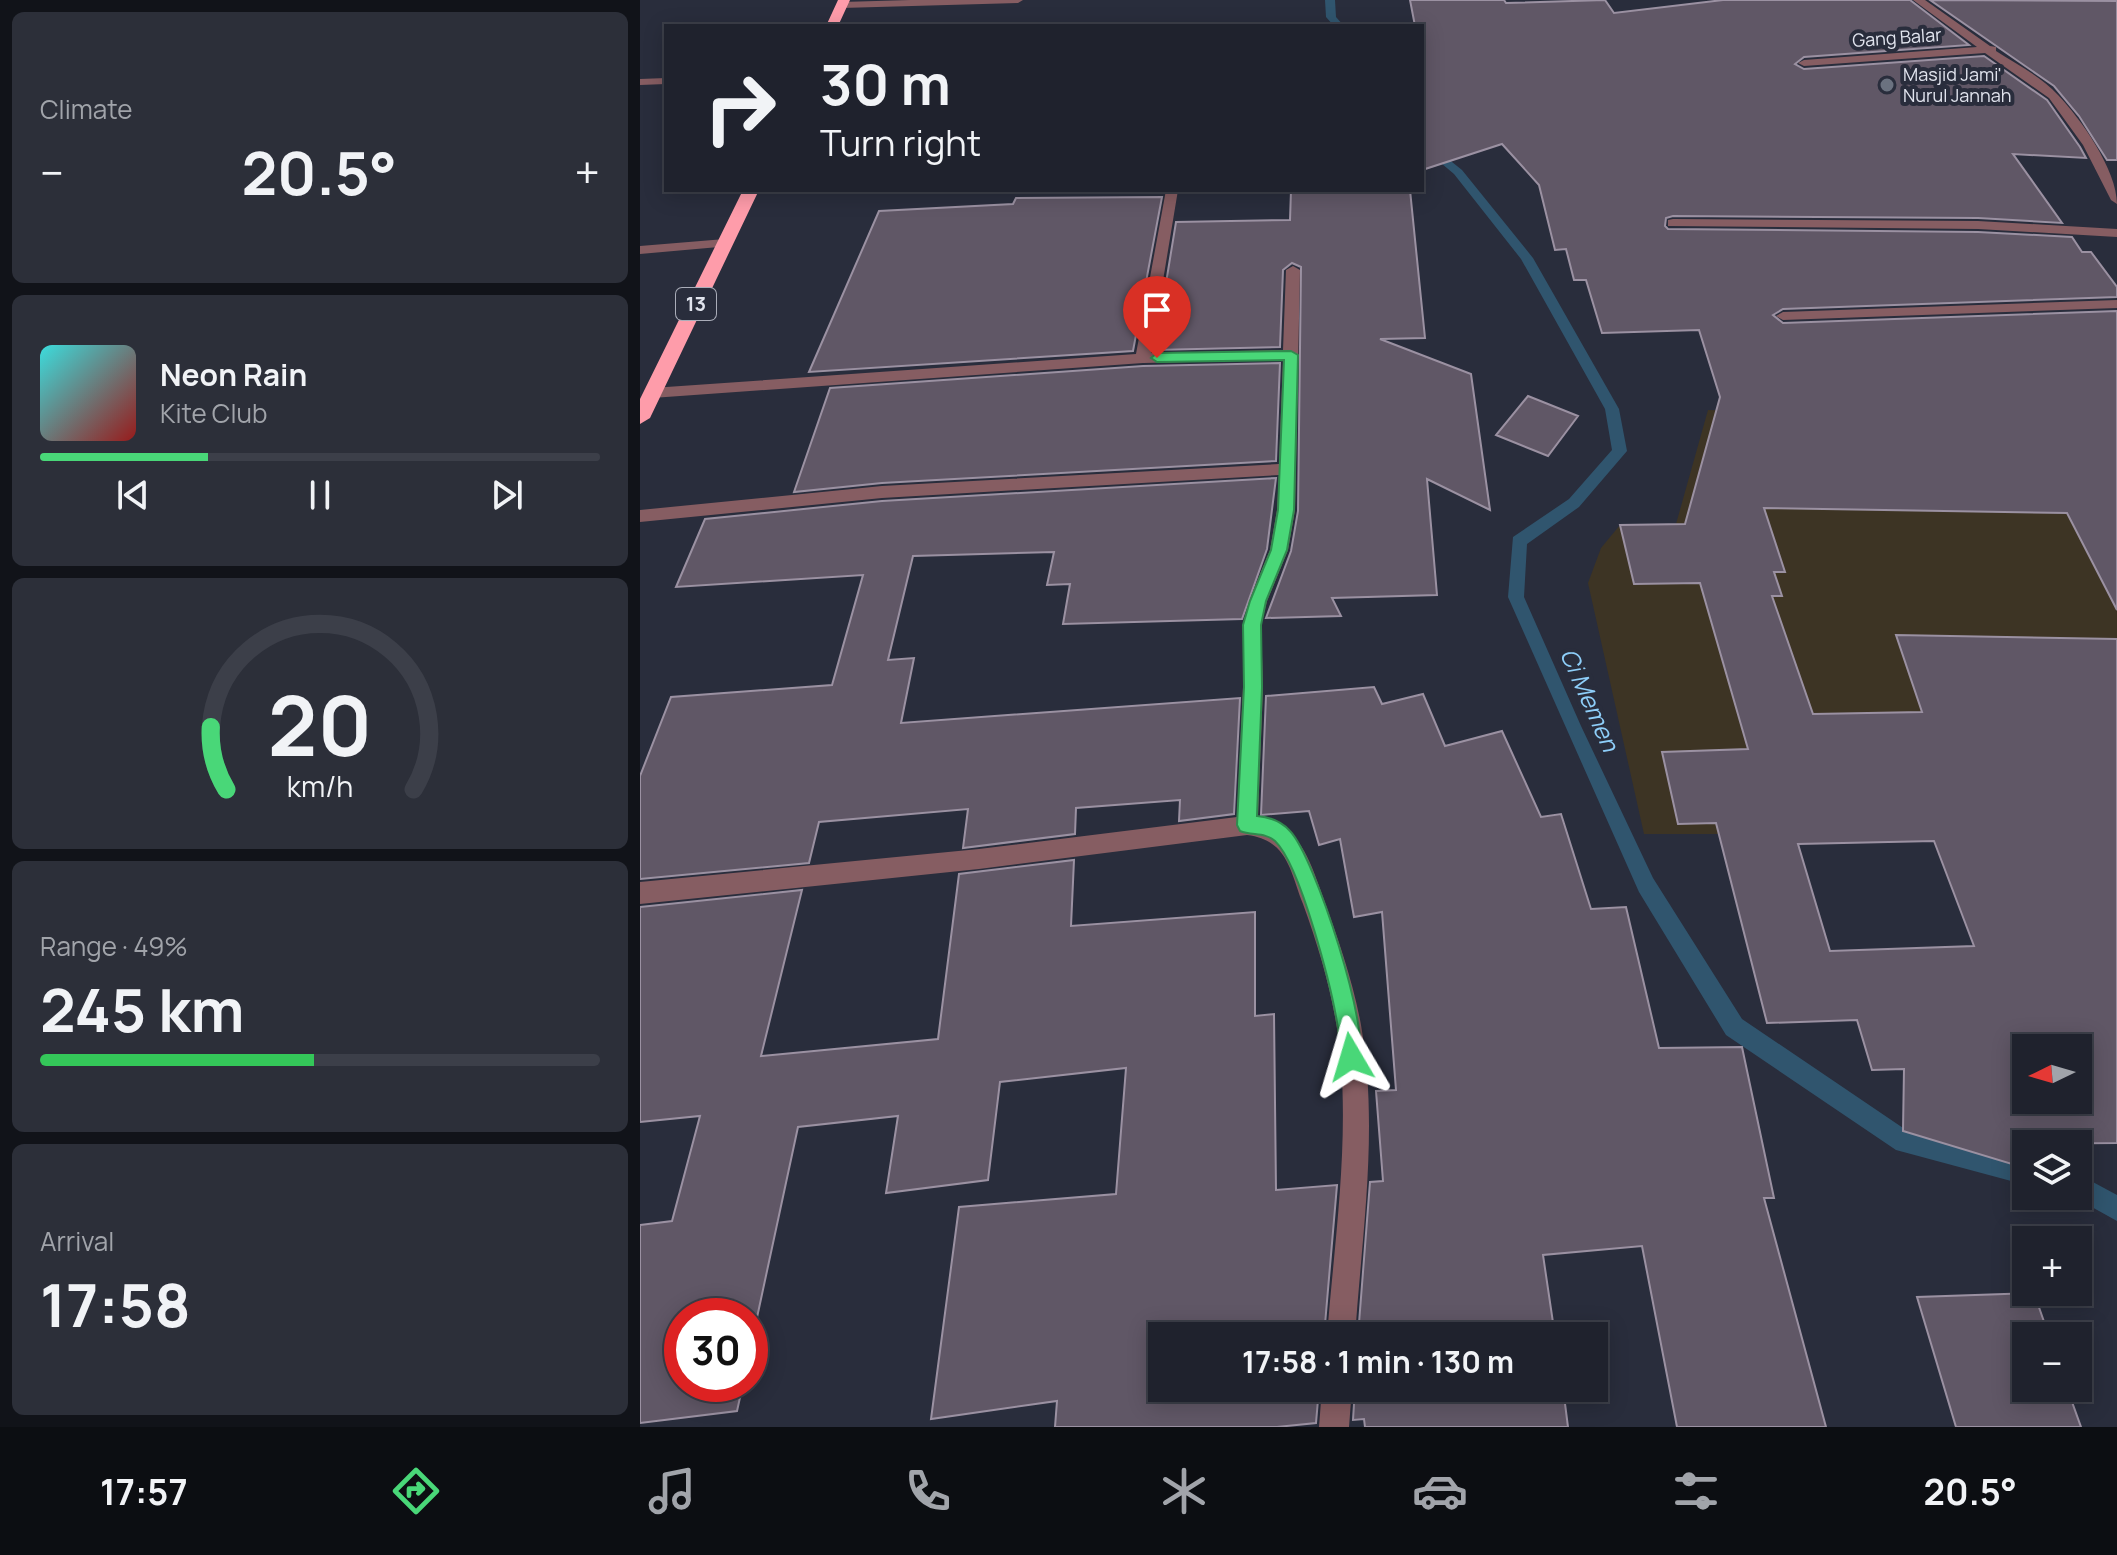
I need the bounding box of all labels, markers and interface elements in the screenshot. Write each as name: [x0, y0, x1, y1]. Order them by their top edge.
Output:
street label: Gang Balar: [1852, 22, 1943, 52]
text: 30 m: [820, 45, 951, 122]
icon: right: [688, 56, 792, 160]
place label: Masjid Jami' Nurul Jannah: [1903, 62, 2011, 107]
marker: Masjid Jami' Nurul Jannah: [1878, 76, 1896, 94]
text: Climate: [40, 91, 132, 127]
text: Turn right: [820, 118, 981, 167]
text: 20.5°: [241, 131, 397, 213]
text: −: [40, 142, 64, 202]
text: +: [575, 142, 600, 202]
pin: [1123, 276, 1191, 358]
road number: 13: [676, 288, 716, 320]
icon: arrive: [1135, 288, 1179, 332]
text: Neon Rain: [160, 354, 307, 395]
text: Kite Club: [160, 395, 267, 431]
icon: previous: [111, 473, 155, 517]
icon: pause: [298, 473, 342, 517]
icon: next: [485, 473, 529, 517]
water label: Ci Memen: [1553, 643, 1628, 757]
text: 20: [268, 666, 372, 780]
text: km/h: [287, 767, 353, 806]
text: Range · 49%: [40, 928, 188, 964]
text: 245 km: [40, 968, 244, 1050]
position arrow: [1309, 1015, 1393, 1099]
north arrow: [2012, 1034, 2092, 1114]
map controls: [2012, 1034, 2092, 1402]
button: layers: [2012, 1130, 2092, 1210]
text: Arrival: [40, 1223, 114, 1259]
button: +: [2012, 1226, 2092, 1306]
text: 17:58: [40, 1263, 191, 1345]
speed limit sign: 30: [664, 1298, 768, 1402]
button: −: [2012, 1322, 2092, 1402]
text: 17:58 · 1 min · 130 m: [1242, 1341, 1514, 1382]
icon: directions: [388, 1463, 444, 1519]
icon: music: [644, 1463, 700, 1519]
icon: phone: [900, 1463, 956, 1519]
icon: climate: [1156, 1463, 1212, 1519]
icon: car: [1412, 1463, 1468, 1519]
icon: filters: [1668, 1463, 1724, 1519]
text: 17:57: [100, 1467, 188, 1516]
text: 20.5°: [1924, 1467, 2017, 1516]

